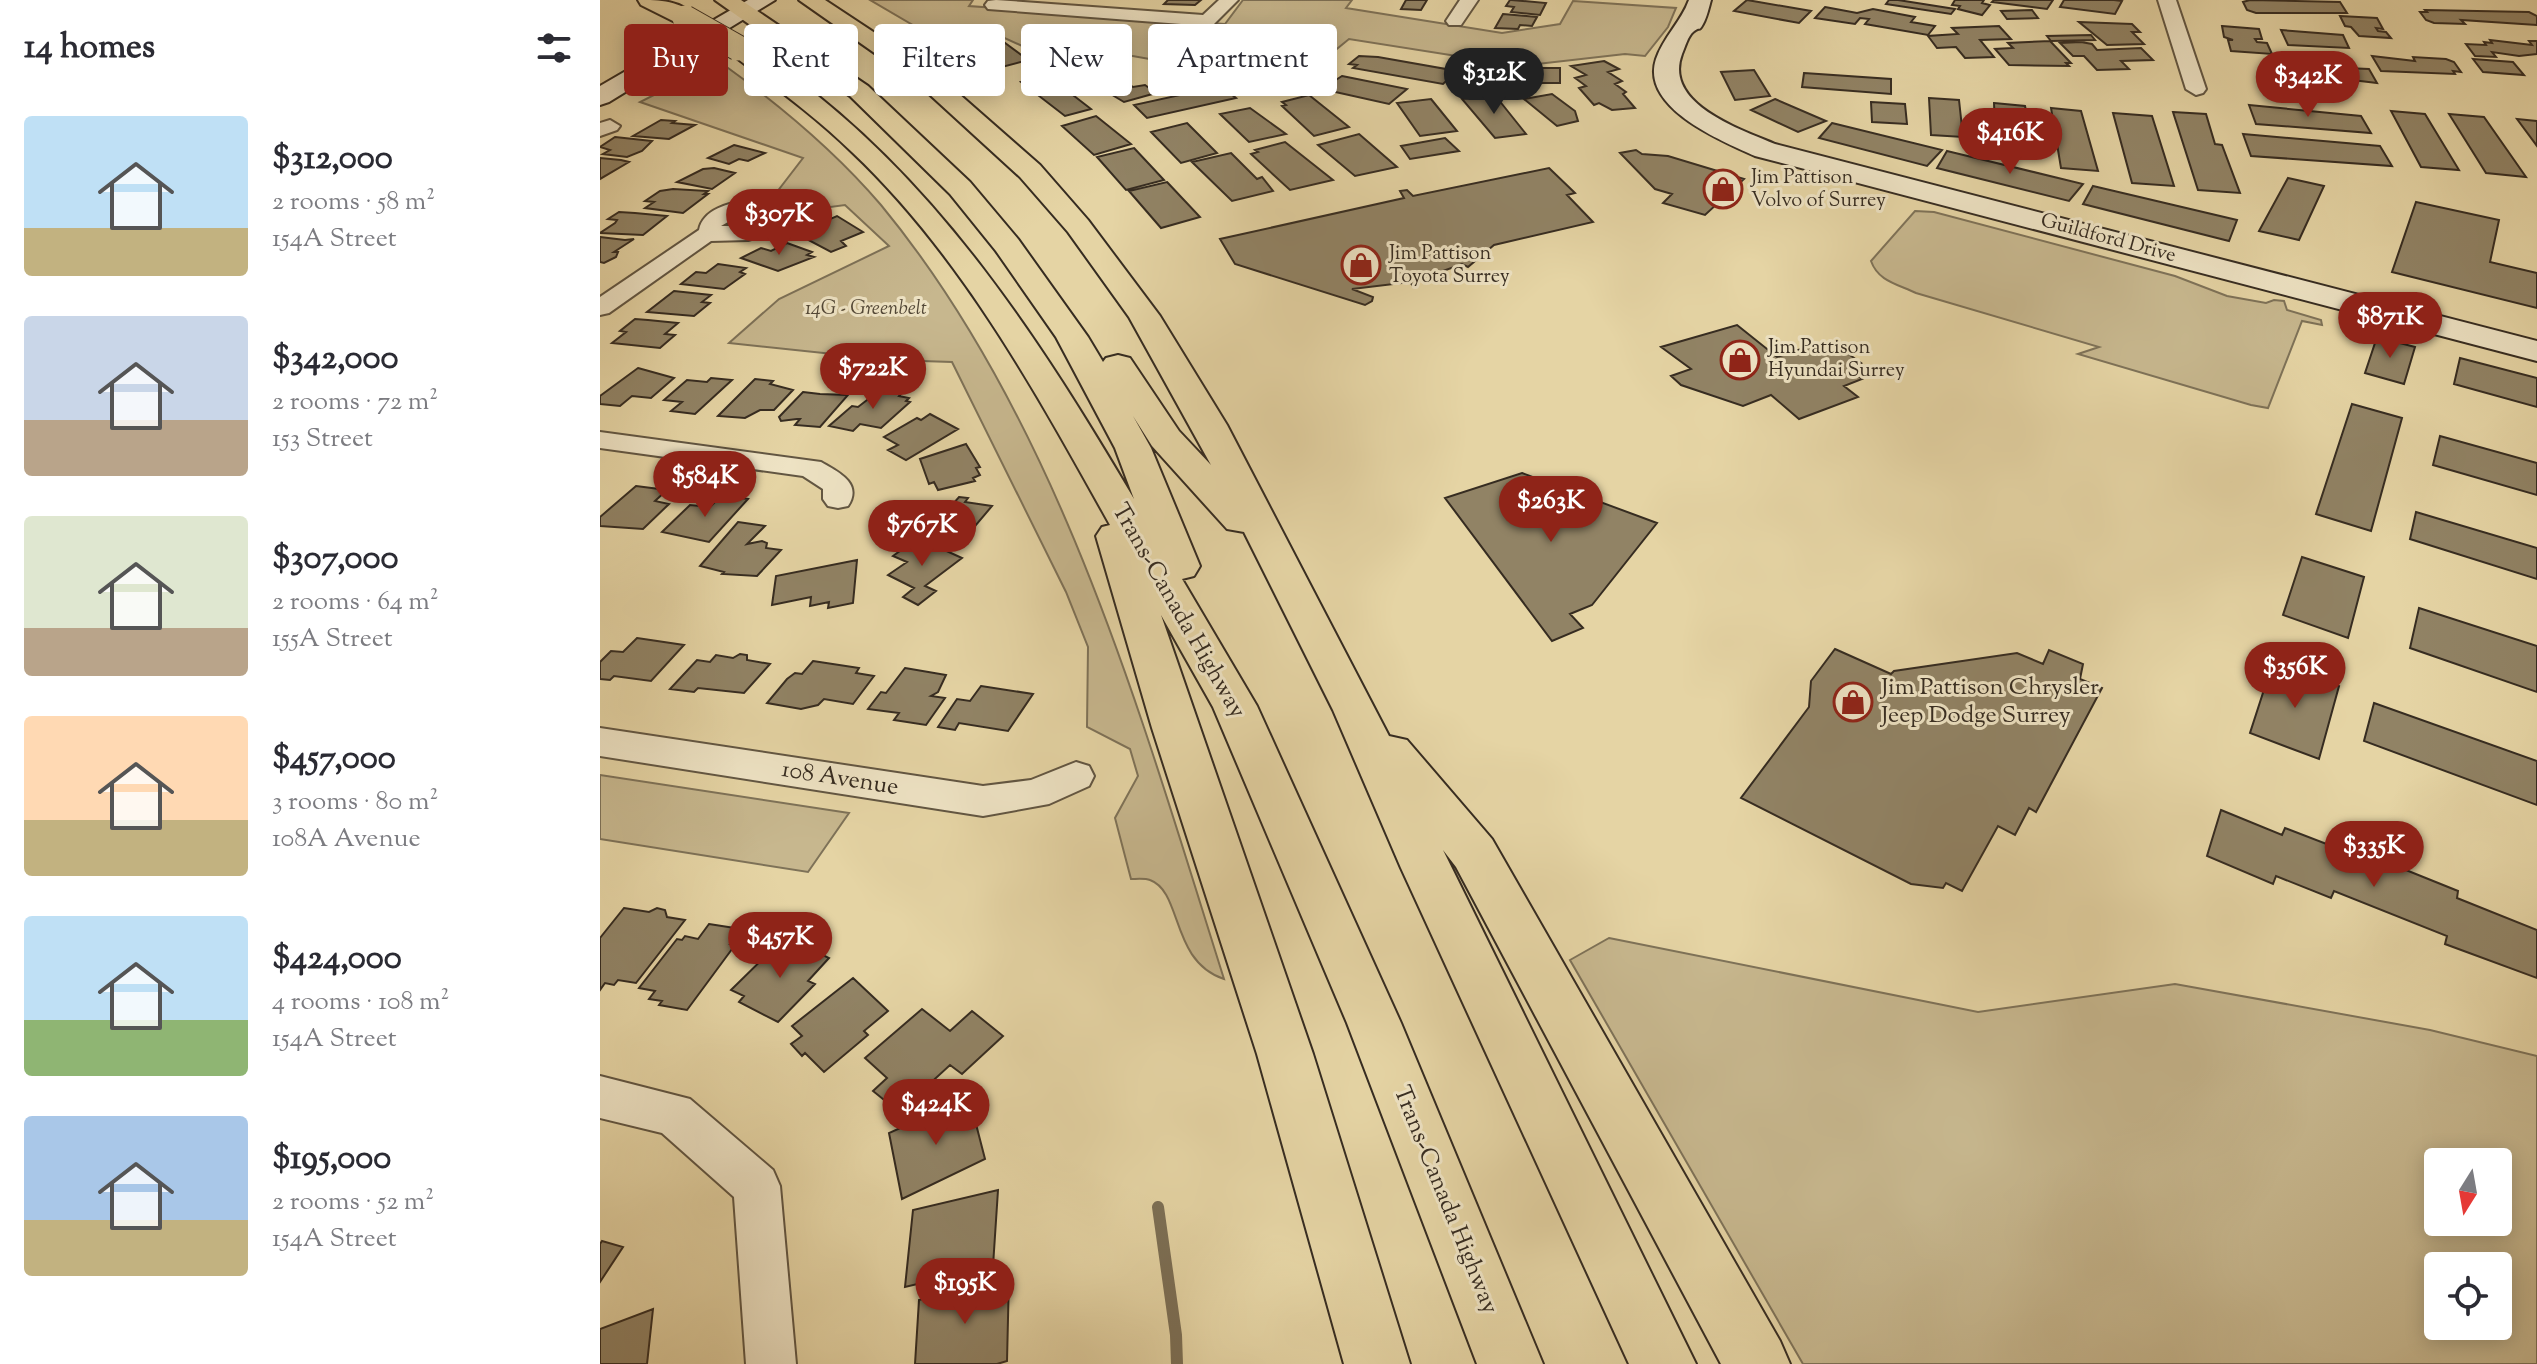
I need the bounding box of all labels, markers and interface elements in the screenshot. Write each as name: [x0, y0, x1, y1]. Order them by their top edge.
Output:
text: 14 homes: [24, 24, 155, 73]
chip: Buy: [624, 24, 728, 96]
chip: Rent: [744, 24, 858, 96]
chip: Filters: [874, 24, 1005, 96]
chip: New: [1021, 24, 1132, 96]
chip: Apartment: [1148, 24, 1337, 96]
icon: filters: [532, 26, 576, 70]
pin: $312K: [1438, 48, 1550, 116]
pin: $342K: [2252, 51, 2364, 119]
text: $312K: [1462, 55, 1526, 92]
text: $342K: [2274, 58, 2342, 95]
pin: $416K: [1954, 108, 2066, 176]
text: $416K: [1976, 115, 2044, 152]
text: $312,000: [272, 135, 393, 184]
icon: home: [88, 148, 184, 244]
place label: Jim Pattison Volvo of Surrey: [1750, 164, 1886, 216]
shop icon: Jim Pattison Volvo of Surrey: [1702, 168, 1744, 210]
text: 2 rooms · 58 m²: [272, 184, 435, 221]
pin: $307K: [723, 189, 835, 257]
text: $307K: [744, 196, 814, 233]
street label: Guildford Drive: [2037, 207, 2179, 271]
text: 154A Street: [272, 221, 397, 258]
place label: Jim Pattison Toyota Surrey: [1388, 240, 1510, 292]
shop icon: Jim Pattison Toyota Surrey: [1340, 244, 1382, 286]
pin: $871K: [2334, 292, 2446, 360]
park label: 14G - Greenbelt: [805, 295, 927, 324]
text: $871K: [2356, 299, 2424, 336]
place label: Jim Pattison Hyundai Surrey: [1767, 334, 1905, 386]
text: $342,000: [272, 335, 398, 384]
shop icon: Jim Pattison Hyundai Surrey: [1719, 339, 1761, 381]
pin: $722K: [817, 343, 929, 411]
icon: home: [88, 348, 184, 444]
text: $722K: [838, 350, 908, 387]
text: 2 rooms · 72 m²: [272, 384, 438, 421]
text: 153 Street: [272, 421, 373, 458]
pin: $584K: [649, 451, 761, 519]
text: $584K: [671, 458, 739, 495]
pin: $263K: [1495, 476, 1607, 544]
text: $263K: [1517, 483, 1585, 520]
street label: Trans-Canada Highway: [1102, 497, 1254, 725]
pin: $767K: [866, 500, 978, 568]
text: $767K: [886, 507, 958, 544]
text: $307,000: [272, 535, 398, 584]
icon: home: [88, 548, 184, 644]
text: 2 rooms · 64 m²: [272, 584, 439, 621]
text: 155A Street: [272, 621, 393, 658]
pin: $356K: [2239, 642, 2351, 710]
text: $356K: [2262, 649, 2328, 686]
place label: Jim Pattison Chrysler Jeep Dodge Surrey: [1879, 671, 2099, 733]
shop icon: Jim Pattison Chrysler Jeep Dodge Surrey: [1832, 681, 1874, 723]
text: $457,000: [272, 735, 396, 784]
icon: home: [88, 748, 184, 844]
street label: 108 Avenue: [779, 753, 901, 805]
text: 3 rooms · 80 m²: [272, 784, 438, 821]
text: 108A Avenue: [272, 821, 421, 858]
pin: $335K: [2318, 821, 2430, 889]
text: $335K: [2343, 828, 2405, 865]
pin: $457K: [724, 912, 836, 980]
text: $457K: [746, 919, 814, 956]
text: $424,000: [272, 935, 402, 984]
icon: home: [88, 948, 184, 1044]
text: 4 rooms · 108 m²: [272, 984, 449, 1021]
text: 154A Street: [272, 1021, 397, 1058]
pin: $424K: [880, 1079, 992, 1147]
street label: Trans-Canada Highway: [1384, 1081, 1506, 1319]
text: $424K: [900, 1086, 972, 1123]
text: $195,000: [272, 1135, 391, 1184]
icon: home: [88, 1148, 184, 1244]
north arrow: [2424, 1148, 2512, 1236]
map controls: [2424, 1148, 2512, 1340]
text: 2 rooms · 52 m²: [272, 1184, 434, 1221]
text: 154A Street: [272, 1221, 397, 1258]
button: locate: [2424, 1252, 2512, 1340]
pin: $195K: [909, 1258, 1021, 1326]
text: $195K: [933, 1265, 997, 1302]

